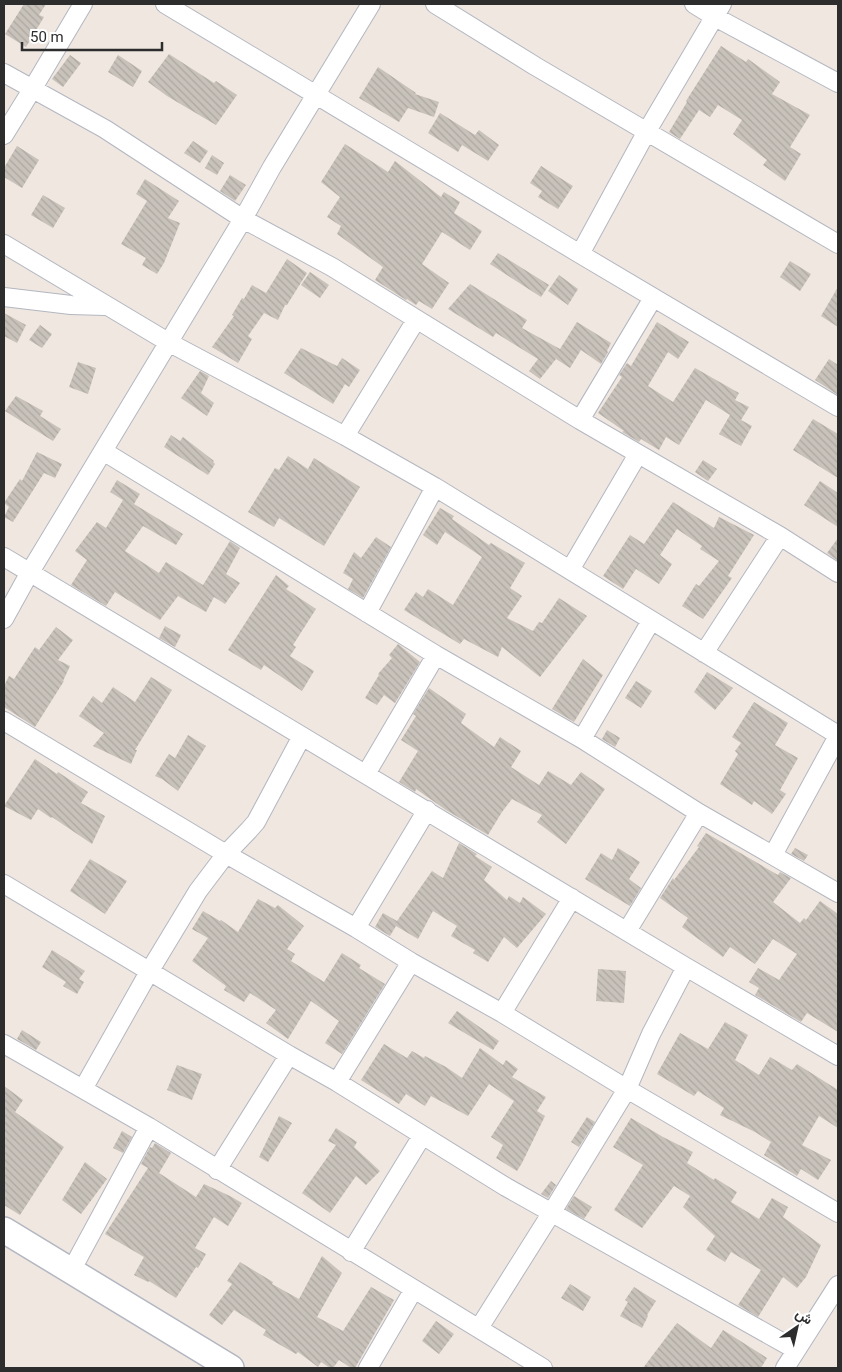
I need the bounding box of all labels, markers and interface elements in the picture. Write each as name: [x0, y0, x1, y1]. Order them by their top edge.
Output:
scale bar: [22, 20, 162, 52]
text: 50 m: [30, 28, 64, 46]
north arrow: [772, 1302, 822, 1352]
text: ش: [792, 1305, 816, 1328]

